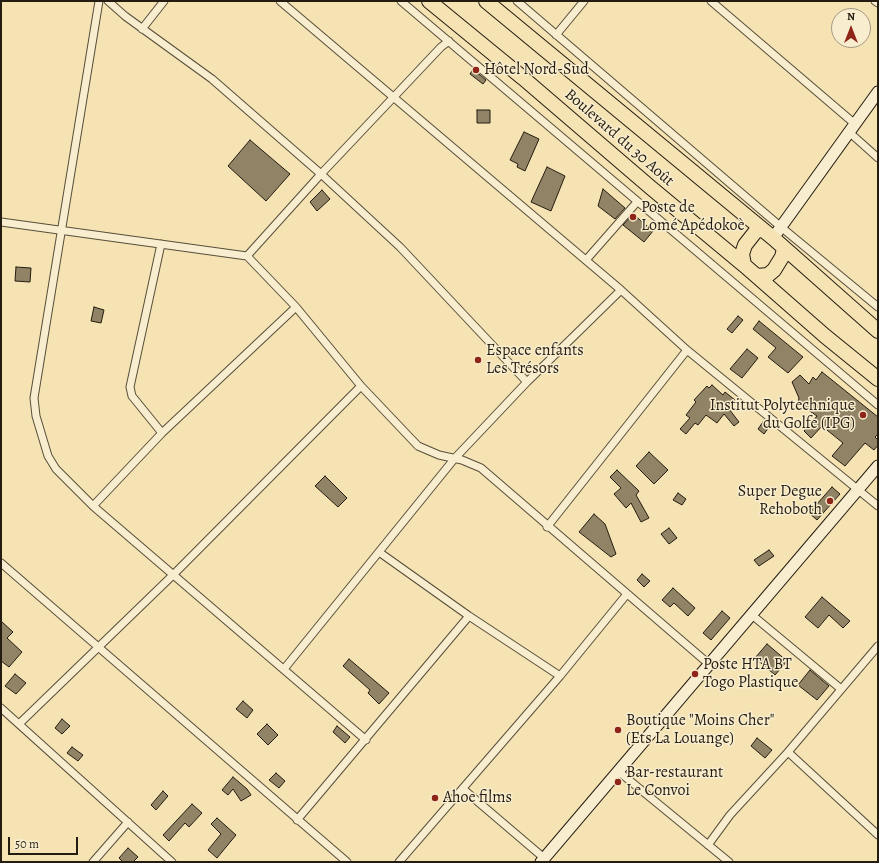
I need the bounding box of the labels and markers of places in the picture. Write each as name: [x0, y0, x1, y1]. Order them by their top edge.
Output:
place label: Hôtel Nord-Sud: [484, 60, 589, 80]
marker: Hôtel Nord-Sud: [471, 65, 481, 75]
place label: Poste de Lomé Apédokoè: [641, 198, 745, 236]
marker: Poste de Lomé Apédokoè: [628, 212, 638, 222]
place label: Espace enfants Les Trésors: [486, 341, 584, 379]
marker: Espace enfants Les Trésors: [473, 355, 483, 365]
place label: Institut Polytechnique du Golfe (IPG): [710, 396, 855, 434]
marker: Institut Polytechnique du Golfe (IPG): [858, 410, 868, 420]
place label: Super Degue Rehoboth: [738, 482, 822, 520]
marker: Super Degue Rehoboth: [825, 496, 835, 506]
place label: Poste HTA BT Togo Plastique: [703, 655, 798, 693]
marker: Poste HTA BT Togo Plastique: [690, 669, 700, 679]
place label: Boutique "Moins Cher" (Ets La Louange): [626, 711, 775, 749]
marker: Boutique "Moins Cher" (Ets La Louange): [613, 725, 623, 735]
place label: Bar-restaurant Le Convoi: [626, 763, 723, 801]
marker: Bar-restaurant Le Convoi: [613, 777, 623, 787]
place label: Ahoe films: [443, 788, 512, 808]
marker: Ahoe films: [430, 793, 440, 803]

